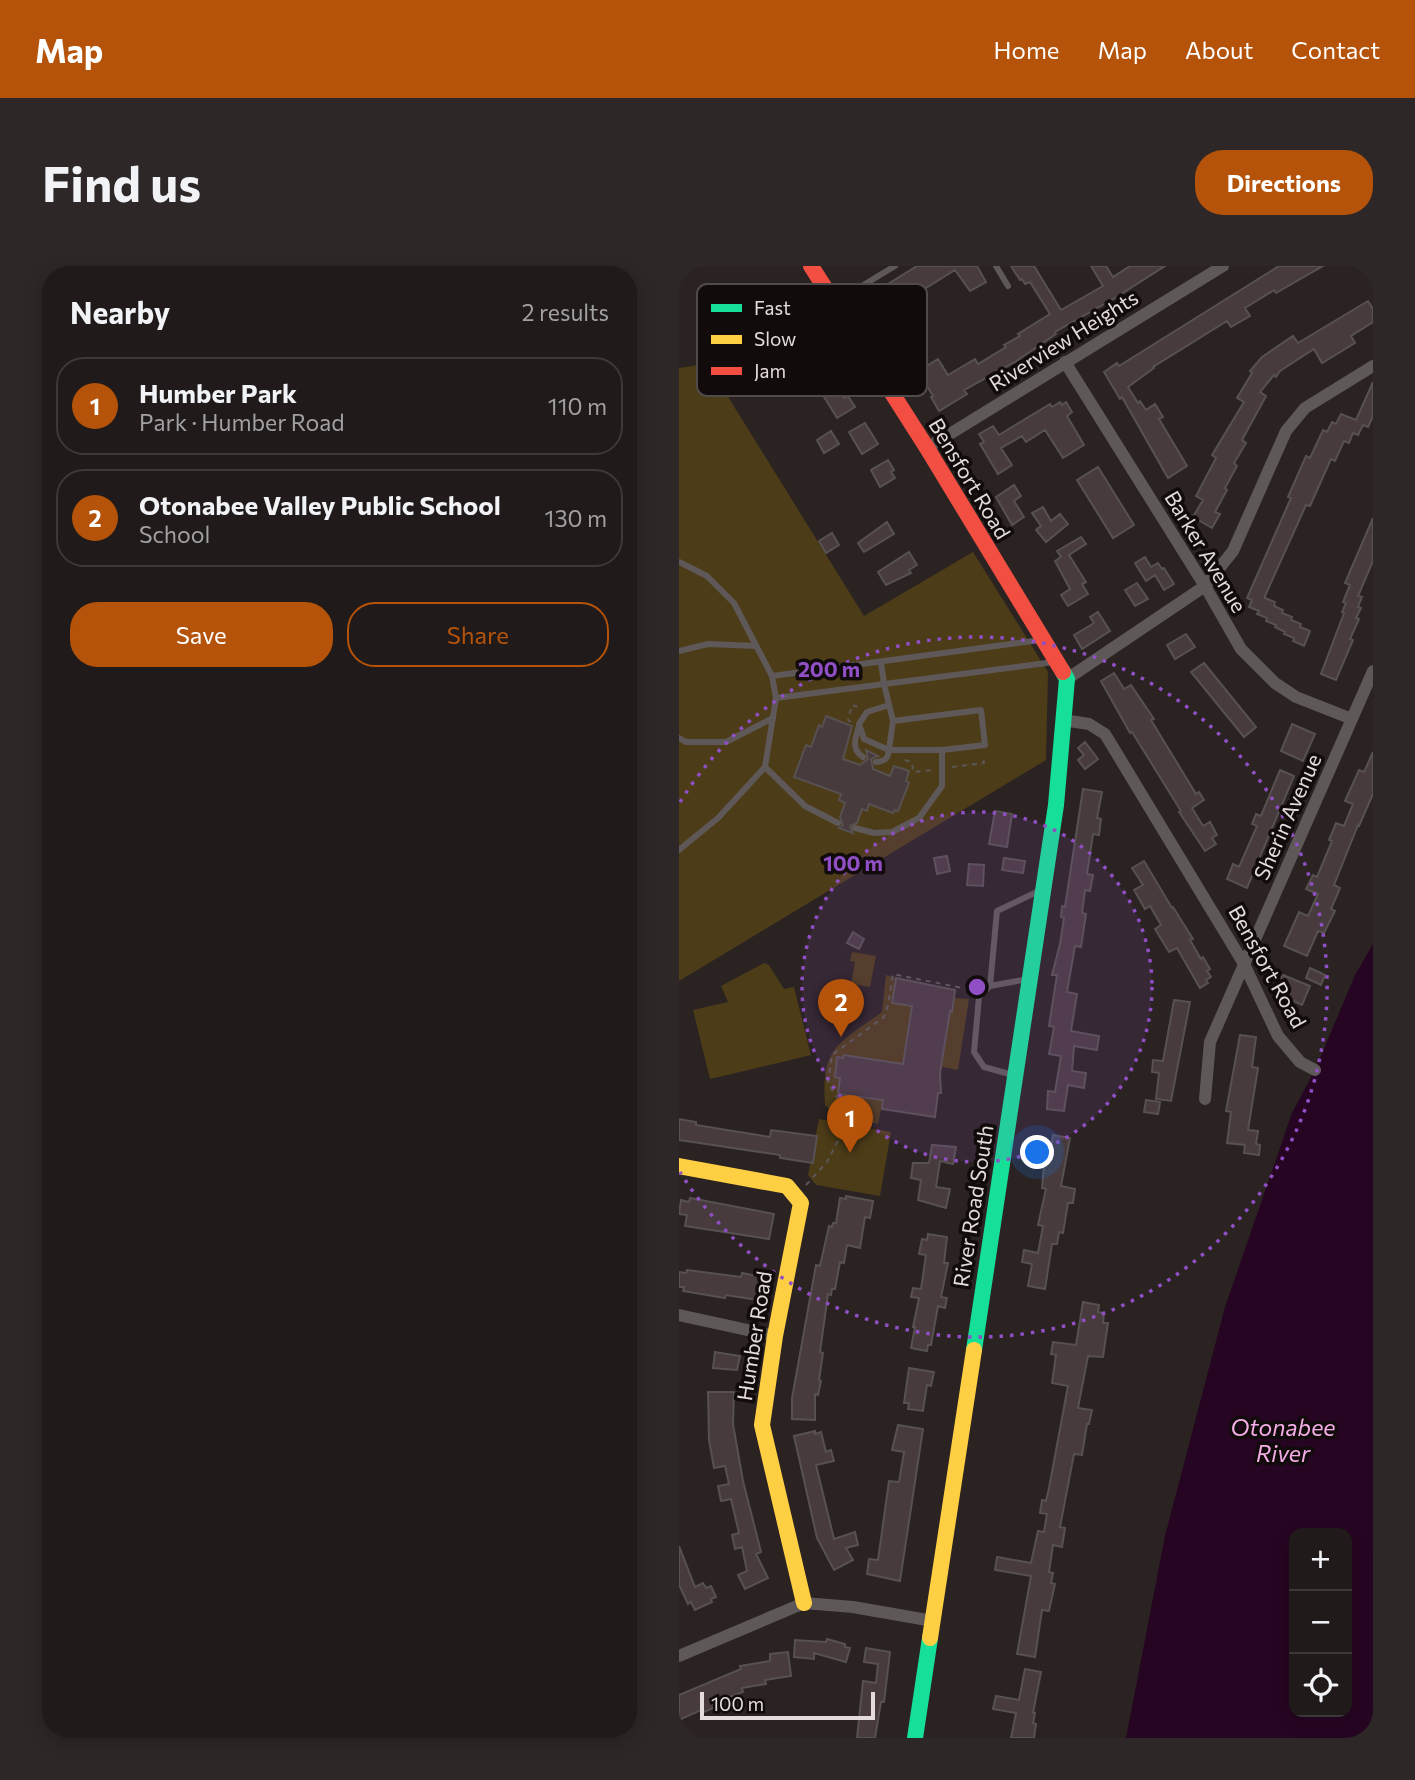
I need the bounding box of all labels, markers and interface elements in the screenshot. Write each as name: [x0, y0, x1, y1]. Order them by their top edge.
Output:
text: Map: [35, 29, 103, 70]
text: Home: [994, 35, 1060, 64]
text: Map: [1098, 35, 1147, 64]
text: About: [1185, 35, 1253, 64]
text: Contact: [1291, 35, 1380, 64]
button: Directions: [1195, 150, 1373, 215]
text: Find us: [42, 152, 201, 212]
legend: [697, 284, 927, 396]
street label: Riverview Heights: [984, 284, 1142, 396]
text: Nearby: [70, 293, 170, 330]
text: Fast: [754, 296, 791, 319]
text: 2 results: [522, 298, 609, 326]
text: Slow: [754, 327, 796, 350]
text: Jam: [754, 359, 786, 382]
text: Humber Park: [139, 377, 297, 408]
text: 1: [90, 392, 100, 420]
text: 110 m: [548, 392, 607, 420]
text: Park · Humber Road: [139, 408, 345, 436]
street label: Bensfort Road: [924, 413, 1016, 543]
street label: Barker Avenue: [1160, 486, 1252, 617]
text: Otonabee Valley Public School: [139, 489, 501, 520]
text: 2: [88, 504, 102, 532]
text: 130 m: [545, 504, 607, 532]
text: School: [139, 520, 210, 548]
button: Save: [70, 602, 333, 667]
button: Share: [347, 602, 609, 667]
text: 200 m: [798, 656, 860, 681]
street label: Sherin Avenue: [1248, 750, 1326, 883]
text: 100 m: [823, 850, 883, 875]
street label: Bensfort Road: [1224, 900, 1312, 1032]
centre of rings: [965, 975, 989, 999]
pin: 2: [818, 979, 864, 1037]
pin: 1: [827, 1095, 873, 1153]
street label: River Road South: [947, 1123, 998, 1289]
your location: [1020, 1135, 1054, 1169]
street label: Humber Road: [731, 1269, 776, 1402]
water label: Otonabee River: [1231, 1413, 1335, 1467]
map controls: [1289, 1528, 1352, 1717]
button: +: [1289, 1528, 1352, 1591]
button: −: [1289, 1591, 1352, 1654]
button: locate: [1289, 1654, 1352, 1717]
scale bar: [700, 1689, 875, 1721]
text: 100 m: [711, 1692, 764, 1715]

